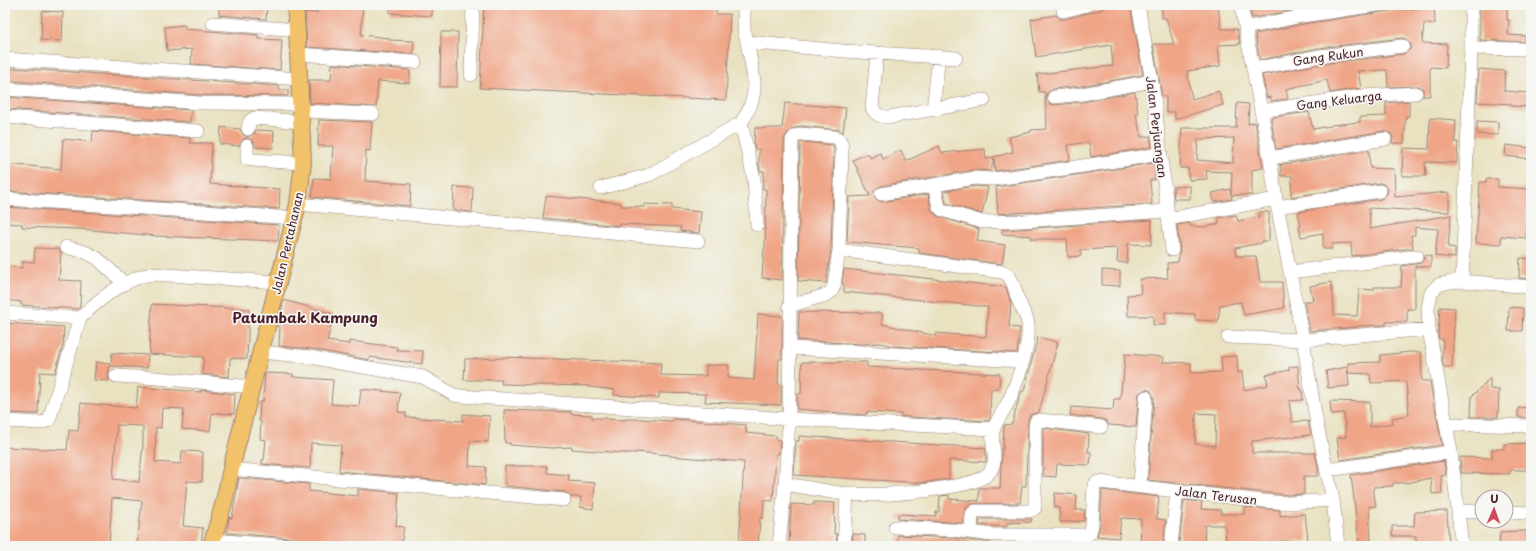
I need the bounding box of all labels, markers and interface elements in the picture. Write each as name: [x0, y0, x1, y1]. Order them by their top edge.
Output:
street label: Gang Rukun: [1292, 42, 1364, 70]
street label: Jalan Perjuangan: [1142, 75, 1172, 179]
street label: Gang Keluarga: [1295, 86, 1383, 114]
street label: Jalan Pertahanan: [266, 190, 308, 296]
district label: Patumbak Kampung: [232, 307, 378, 328]
street label: Jalan Terusan: [1174, 481, 1258, 509]
north arrow: [1474, 489, 1514, 529]
text: U: [1490, 490, 1499, 507]

